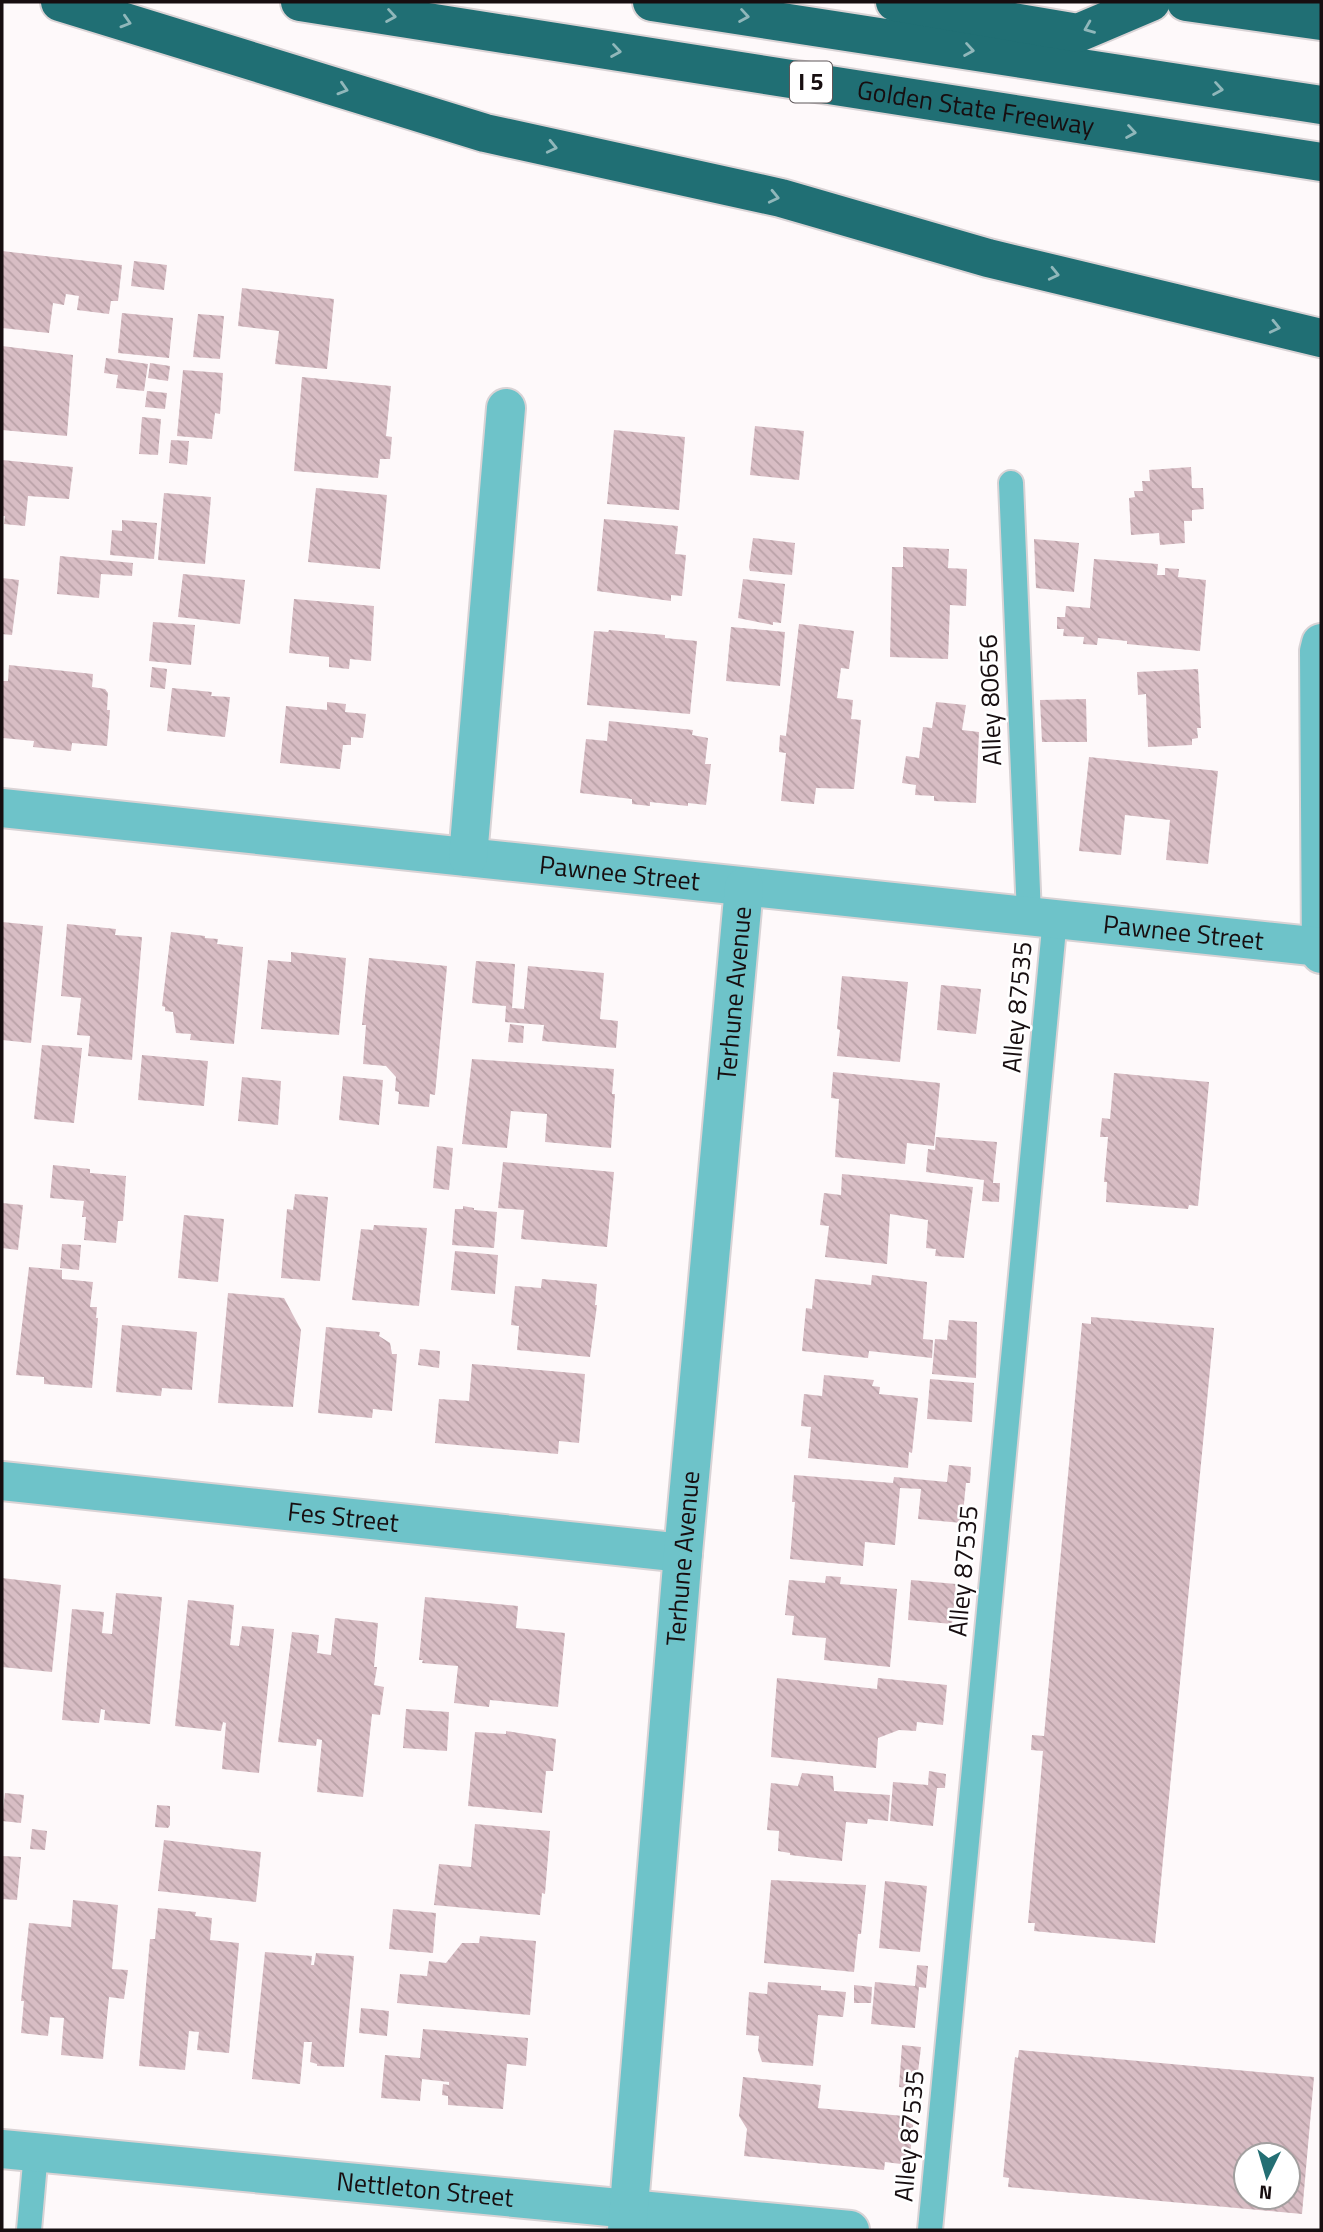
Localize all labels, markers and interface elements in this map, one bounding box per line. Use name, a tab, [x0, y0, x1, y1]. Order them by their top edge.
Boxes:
one-way arrow	[386, 8, 397, 23]
one-way arrow	[738, 8, 750, 23]
one-way arrow	[119, 13, 131, 28]
one-way arrow	[1083, 20, 1095, 34]
one-way arrow	[963, 43, 975, 58]
one-way arrow	[610, 44, 622, 59]
road number: I 5	[790, 61, 832, 102]
street label: Golden State Freeway	[854, 70, 1097, 145]
one-way arrow	[337, 80, 349, 95]
one-way arrow	[1212, 81, 1224, 96]
one-way arrow	[1125, 125, 1137, 140]
one-way arrow	[546, 139, 558, 154]
one-way arrow	[768, 189, 780, 203]
one-way arrow	[1048, 266, 1060, 280]
one-way arrow	[1269, 318, 1281, 333]
street label: Alley 80656	[968, 634, 1011, 766]
street label: Pawnee Street	[537, 845, 702, 900]
street label: Terhune Avenue	[706, 904, 761, 1083]
street label: Pawnee Street	[1101, 904, 1266, 960]
street label: Alley 87535	[991, 940, 1042, 1074]
street label: Terhune Avenue	[655, 1469, 709, 1647]
street label: Fes Street	[286, 1491, 401, 1542]
street label: Alley 87535	[937, 1504, 988, 1638]
street label: Alley 87535	[883, 2069, 934, 2203]
north arrow	[1232, 2141, 1302, 2211]
street label: Nettleton Street	[335, 2161, 515, 2217]
text: N	[1258, 2178, 1273, 2208]

